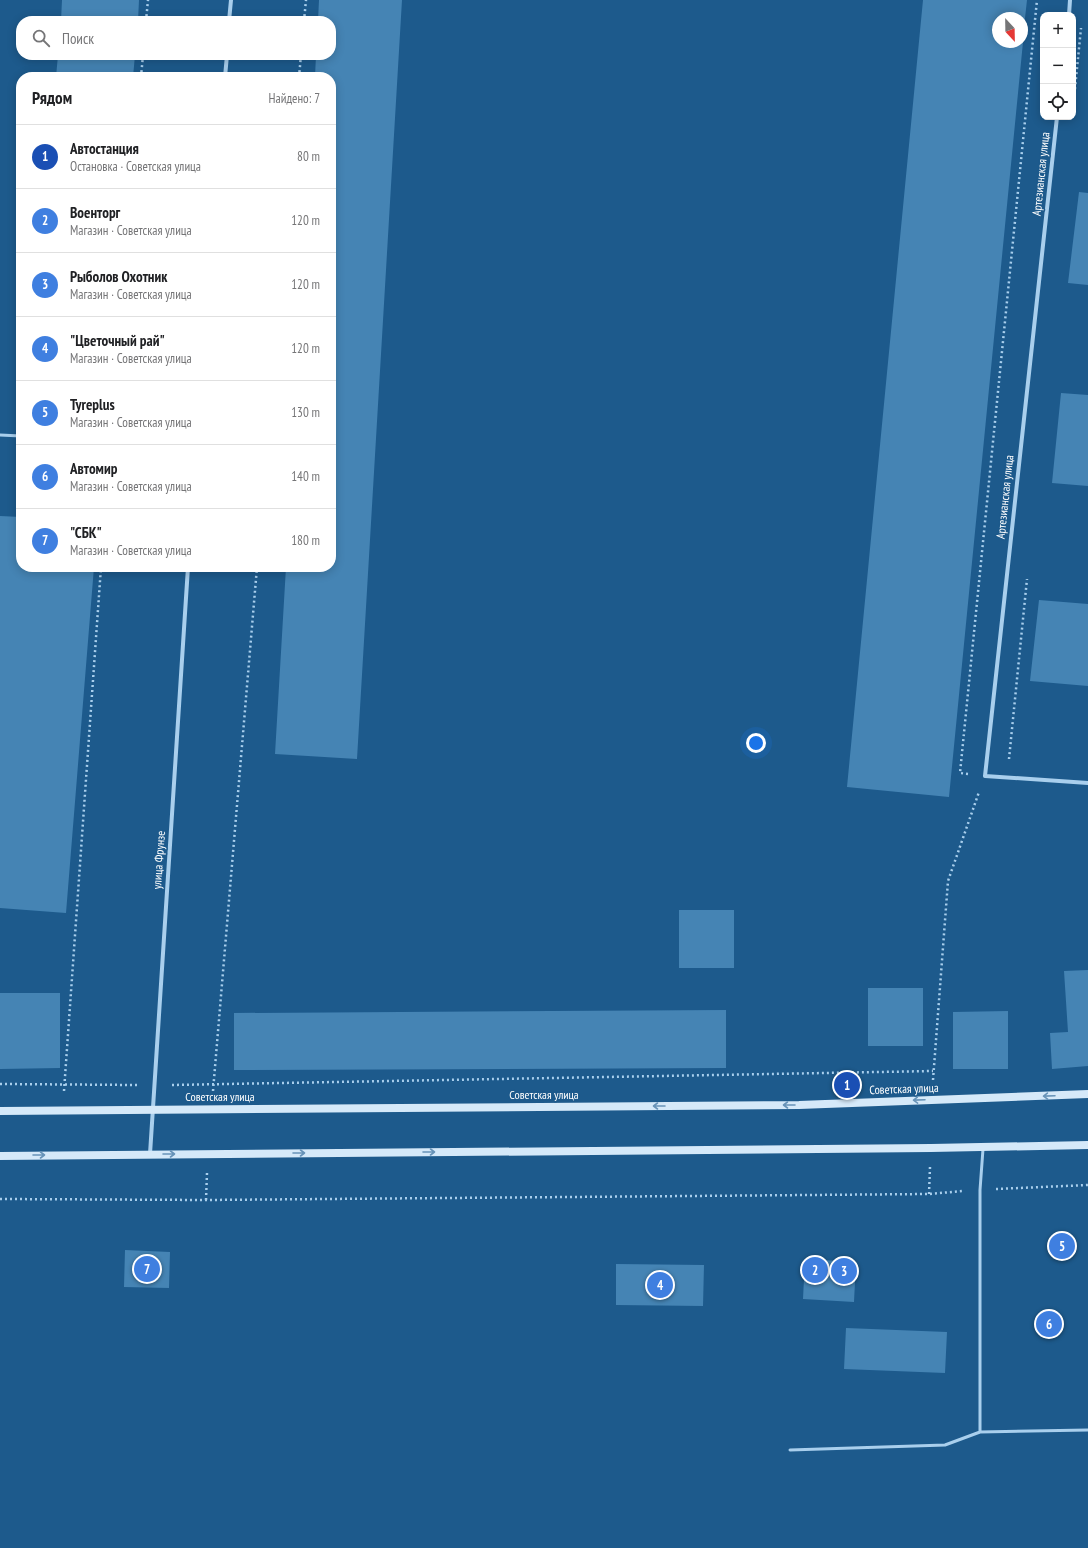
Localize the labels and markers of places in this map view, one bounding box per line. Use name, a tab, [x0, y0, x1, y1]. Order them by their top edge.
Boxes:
pin: 1	[834, 1070, 860, 1100]
pin: 5	[1049, 1231, 1075, 1261]
pin: 7	[134, 1254, 160, 1284]
pin: 2	[802, 1255, 828, 1285]
pin: 3	[831, 1256, 857, 1286]
pin: 4	[647, 1270, 673, 1300]
pin: 6	[1036, 1309, 1062, 1339]

